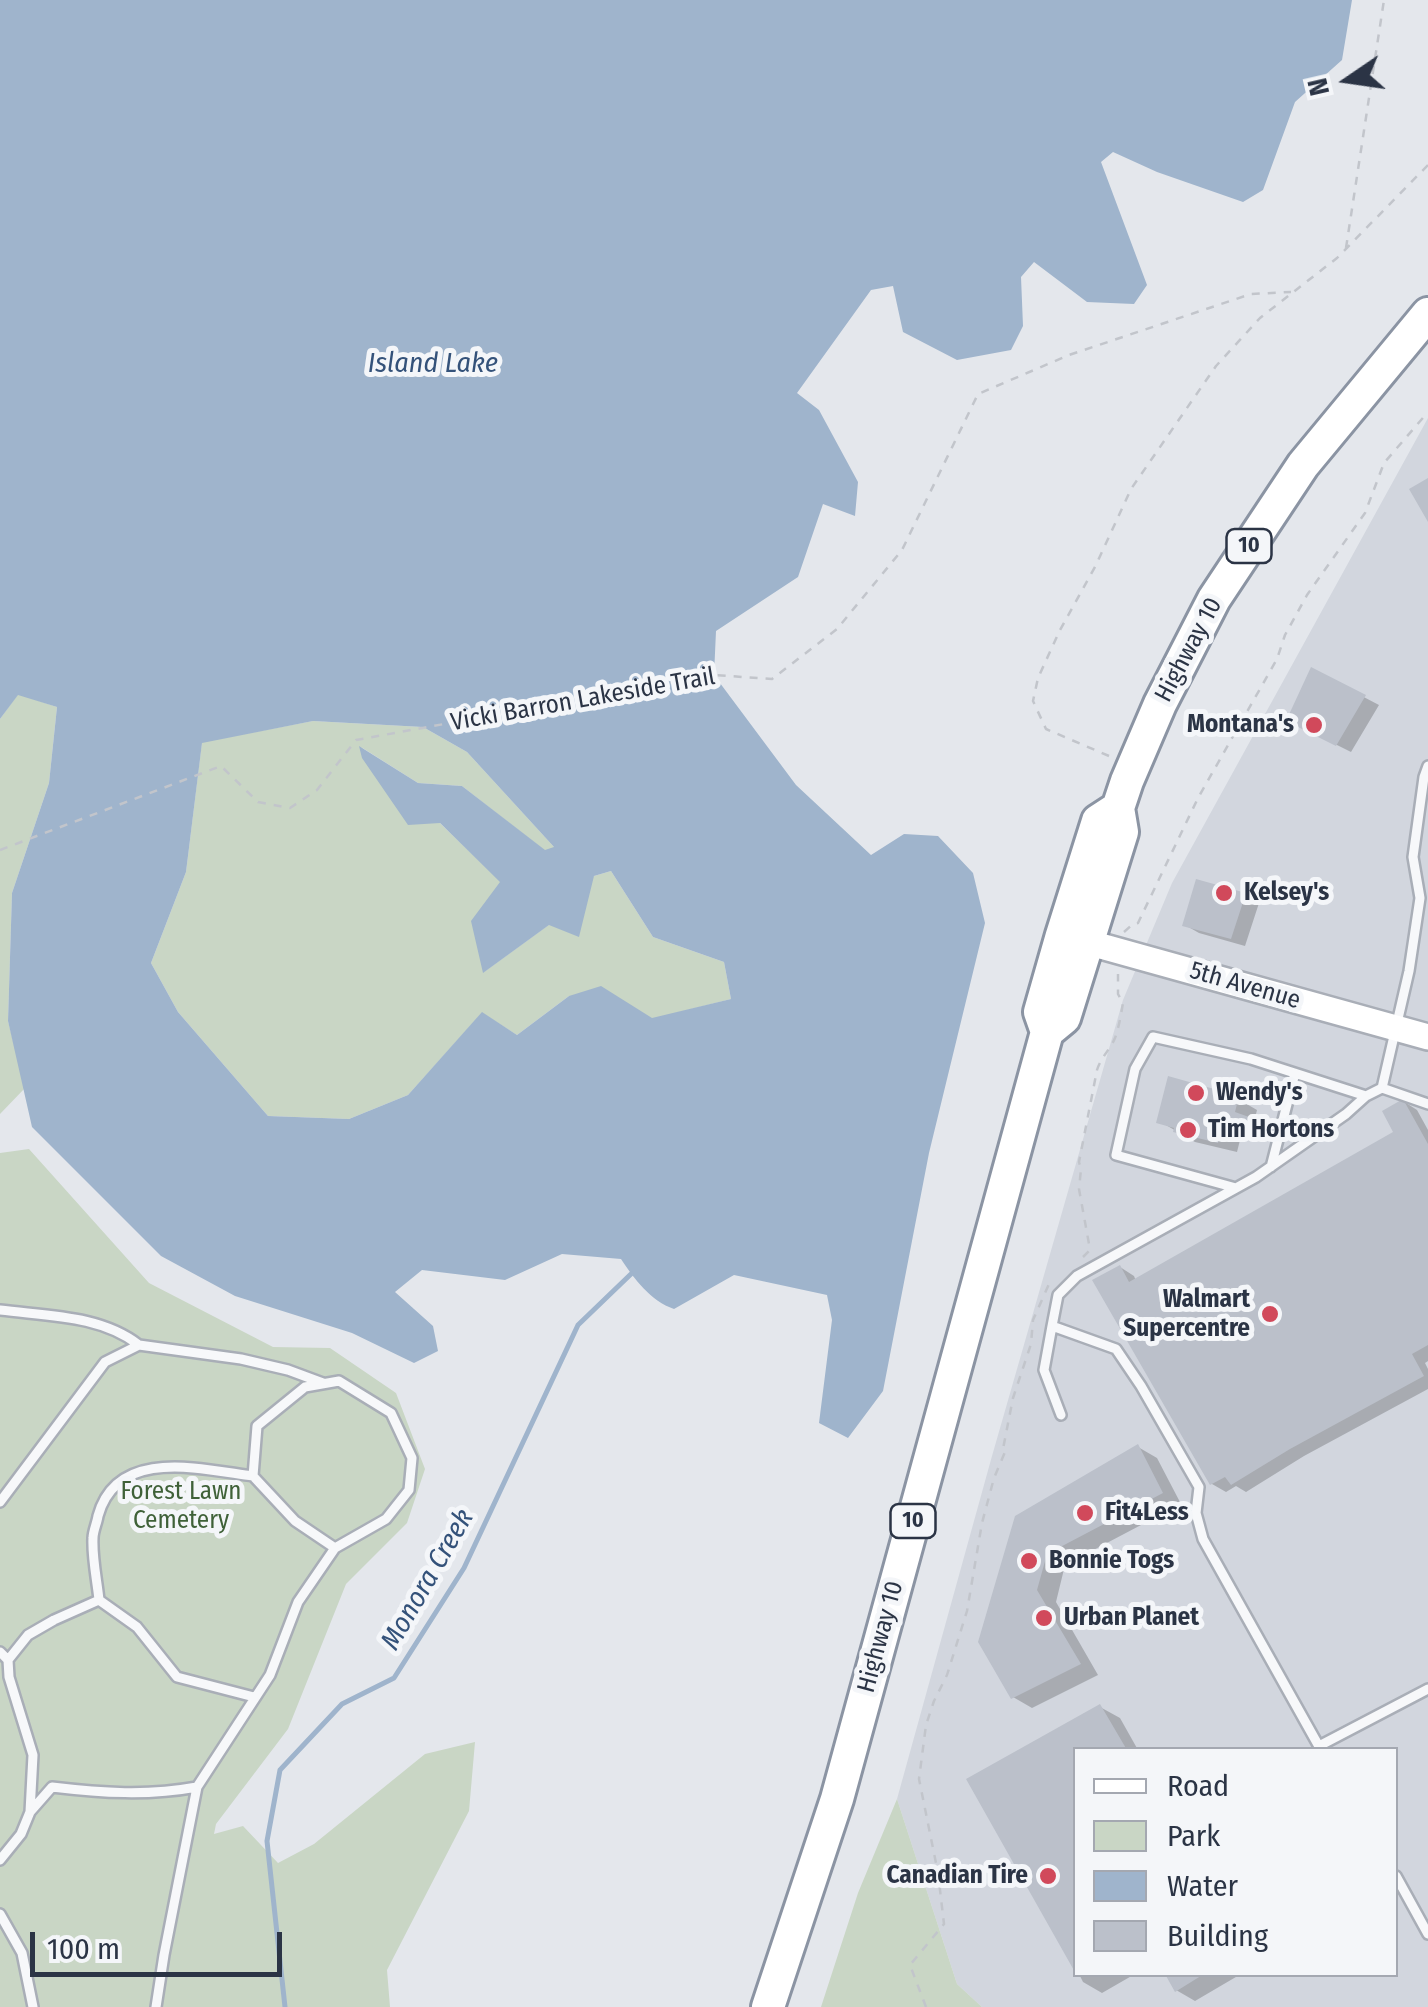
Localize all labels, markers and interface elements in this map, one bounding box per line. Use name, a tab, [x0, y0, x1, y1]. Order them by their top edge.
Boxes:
north arrow	[1298, 30, 1398, 130]
text: N	[1300, 75, 1336, 99]
water label: Island Lake	[368, 347, 498, 381]
road number: 10	[1226, 529, 1272, 563]
street label: Highway 10	[1149, 593, 1229, 707]
street label: Vicki Barron Lakeside Trail	[448, 662, 718, 738]
place label: Montana's	[1187, 710, 1294, 740]
marker: Montana's	[1303, 714, 1325, 736]
place label: Kelsey's	[1244, 878, 1329, 908]
marker: Kelsey's	[1213, 882, 1235, 904]
street label: 5th Avenue	[1186, 956, 1304, 1016]
place label: Wendy's	[1216, 1078, 1303, 1108]
marker: Wendy's	[1185, 1082, 1207, 1104]
place label: Tim Hortons	[1208, 1115, 1334, 1145]
marker: Tim Hortons	[1177, 1119, 1199, 1141]
place label: Walmart Supercentre	[1123, 1285, 1250, 1344]
marker: Walmart Supercentre	[1259, 1303, 1281, 1325]
park label: Forest Lawn Cemetery	[121, 1477, 241, 1536]
place label: Fit4Less	[1105, 1498, 1189, 1528]
marker: Fit4Less	[1074, 1502, 1096, 1524]
water label: Monora Creek	[374, 1504, 482, 1656]
road number: 10	[890, 1504, 936, 1538]
place label: Bonnie Togs	[1049, 1546, 1174, 1576]
marker: Bonnie Togs	[1018, 1550, 1040, 1572]
street label: Highway 10	[852, 1578, 910, 1696]
place label: Urban Planet	[1064, 1603, 1199, 1633]
marker: Urban Planet	[1033, 1607, 1055, 1629]
legend	[1073, 1747, 1398, 1977]
text: Road	[1167, 1768, 1229, 1804]
text: Park	[1167, 1818, 1220, 1854]
place label: Canadian Tire	[887, 1861, 1028, 1891]
marker: Canadian Tire	[1037, 1865, 1059, 1887]
text: Water	[1167, 1868, 1238, 1904]
scale bar	[35, 1912, 288, 1974]
text: Building	[1167, 1918, 1268, 1954]
text: 100 m	[47, 1931, 120, 1967]

